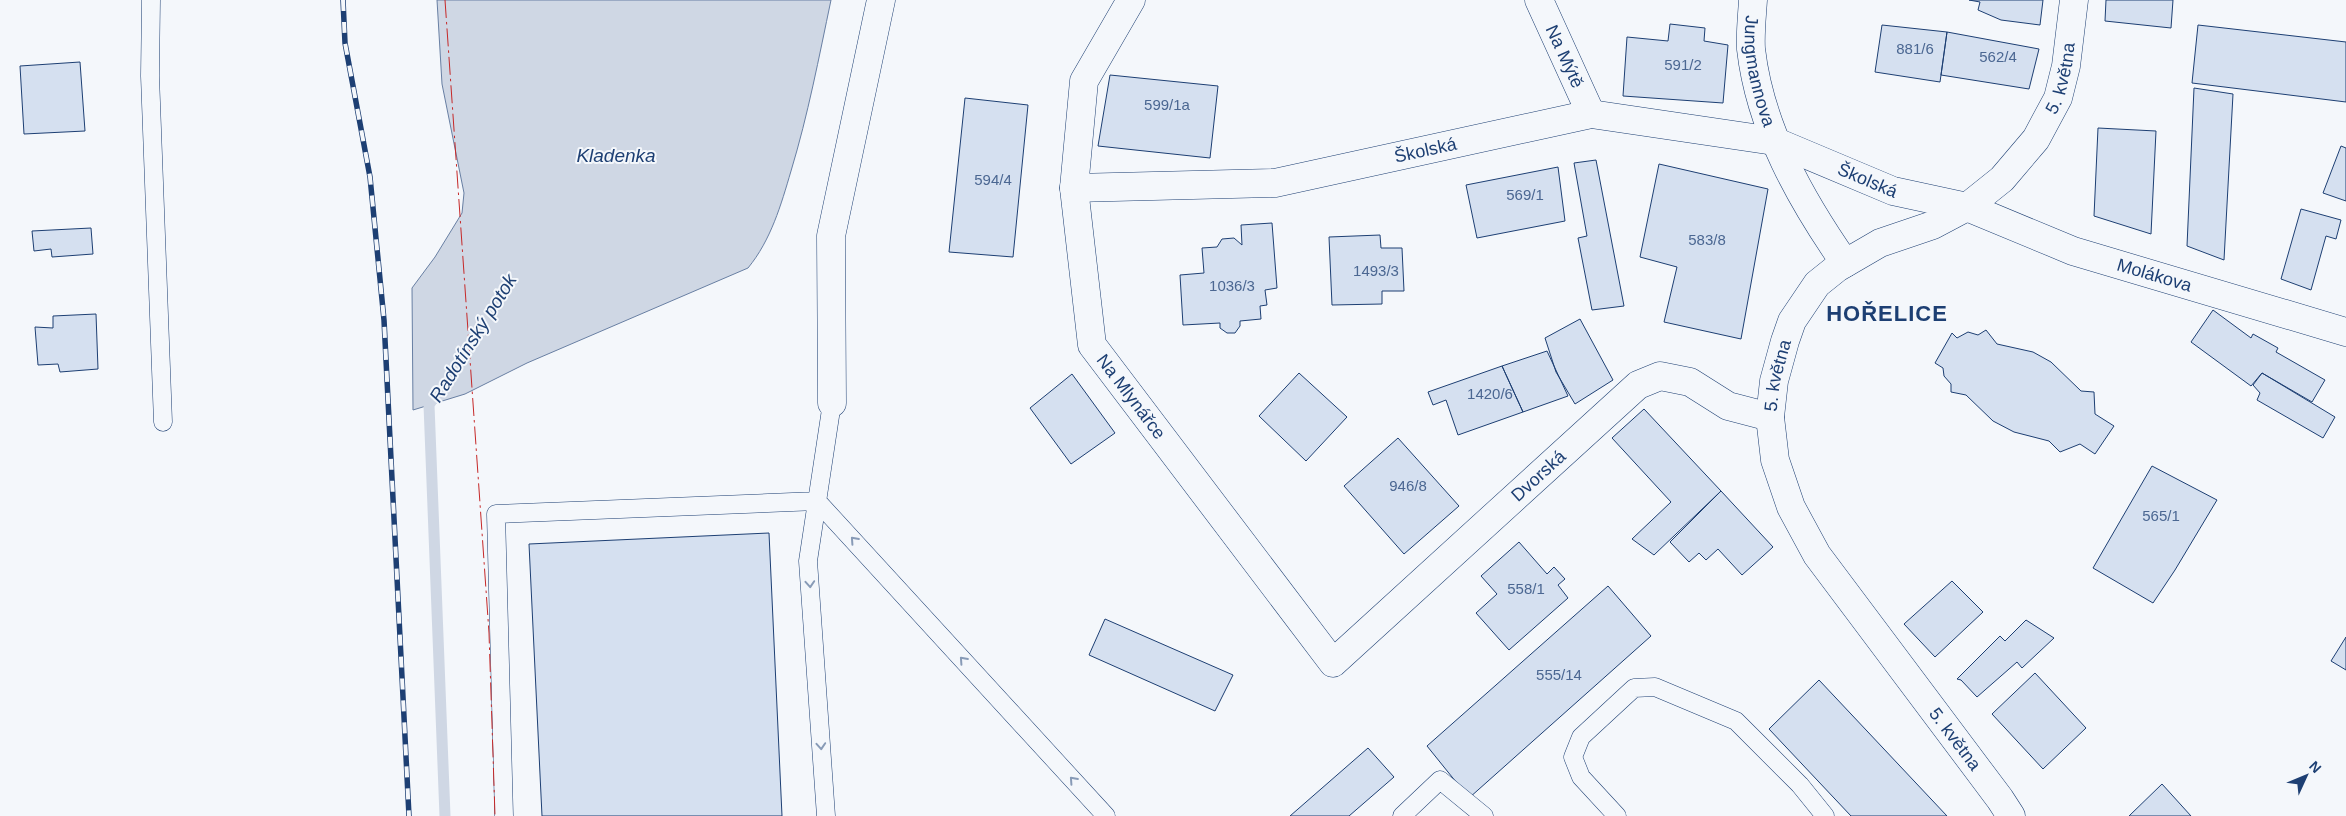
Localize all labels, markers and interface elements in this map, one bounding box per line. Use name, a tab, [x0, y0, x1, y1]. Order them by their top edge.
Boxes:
street label: Jungmannova	[1741, 15, 1779, 130]
street label: Na Mýtě	[1542, 22, 1588, 91]
house number: 881/6	[1896, 40, 1934, 57]
street label: 5. května	[2041, 40, 2079, 117]
house number: 562/4	[1979, 48, 2017, 65]
house number: 591/2	[1664, 56, 1702, 73]
house number: 599/1a	[1144, 96, 1191, 113]
street label: Školská	[1392, 133, 1459, 167]
water label: Kladenka	[576, 145, 656, 166]
street label: Školská	[1835, 158, 1901, 202]
house number: 594/4	[974, 171, 1012, 188]
house number: 569/1	[1506, 186, 1544, 203]
house number: 583/8	[1688, 231, 1726, 248]
street label: Molákova	[2115, 255, 2195, 296]
house number: 1493/3	[1353, 262, 1399, 279]
water label: Radotínský potok	[425, 269, 522, 406]
house number: 1036/3	[1209, 277, 1255, 294]
district label: HOŘELICE	[1826, 301, 1948, 326]
street label: 5. května	[1761, 336, 1795, 412]
street label: Na Mlynářce	[1093, 350, 1170, 443]
house number: 1420/6	[1467, 385, 1513, 402]
street label: Dvorská	[1507, 446, 1570, 505]
house number: 946/8	[1389, 477, 1427, 494]
house number: 565/1	[2142, 507, 2180, 524]
one-way arrow	[850, 537, 859, 546]
one-way arrow	[804, 580, 815, 588]
house number: 558/1	[1507, 580, 1545, 597]
one-way arrow	[960, 657, 969, 666]
house number: 555/14	[1536, 666, 1582, 683]
street label: 5. května	[1925, 704, 1986, 775]
one-way arrow	[815, 742, 826, 750]
north arrow	[2281, 751, 2331, 801]
text: N	[2306, 758, 2325, 776]
one-way arrow	[1070, 777, 1079, 786]

